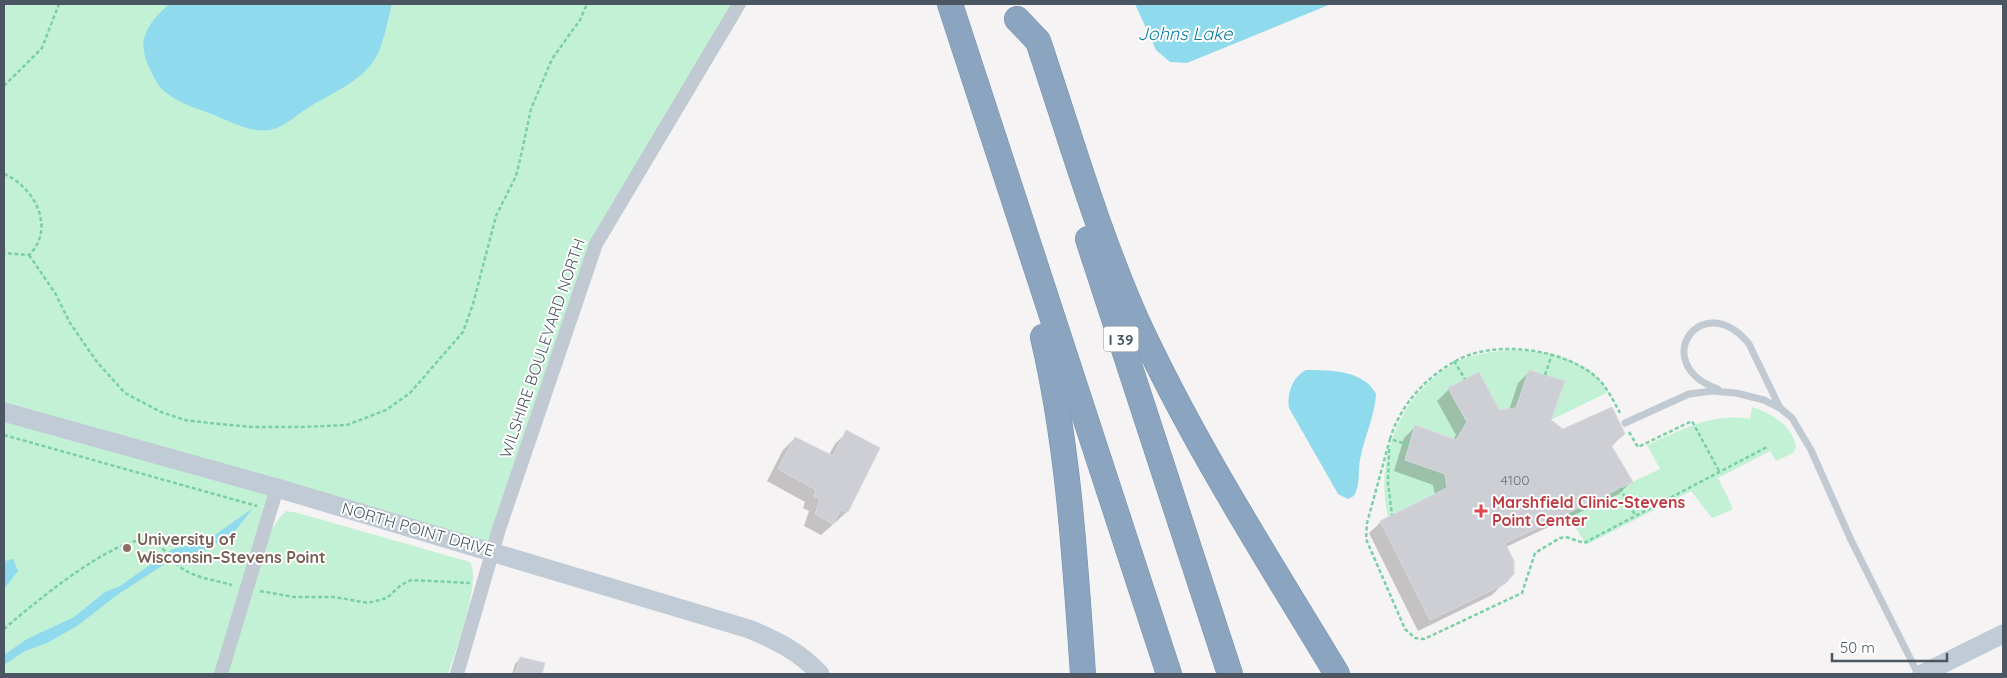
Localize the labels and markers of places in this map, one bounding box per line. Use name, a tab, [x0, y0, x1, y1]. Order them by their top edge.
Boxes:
place label: Marshfield Clinic-Stevens Point Center	[1492, 492, 1685, 530]
marker: Marshfield Clinic-Stevens Point Center	[1474, 504, 1488, 518]
place label: University of Wisconsin–Stevens Point	[137, 529, 325, 567]
marker: University of Wisconsin–Stevens Point	[121, 542, 133, 554]

